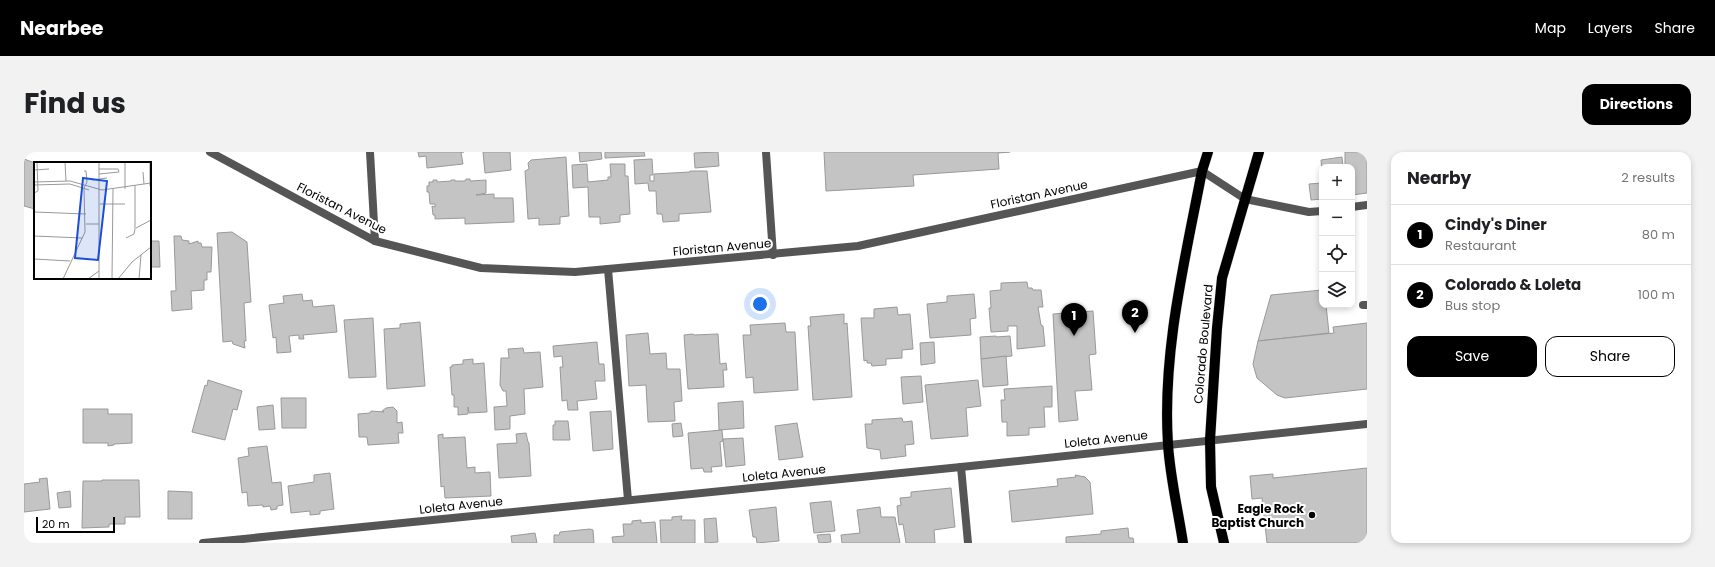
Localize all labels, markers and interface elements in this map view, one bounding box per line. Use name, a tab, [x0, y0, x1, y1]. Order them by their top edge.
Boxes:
text: Nearbee	[20, 15, 103, 42]
text: Map	[1535, 18, 1566, 38]
text: Layers	[1588, 18, 1632, 38]
text: Share	[1654, 18, 1695, 38]
text: Find us	[24, 84, 126, 123]
button: Directions	[1582, 84, 1691, 125]
inset map	[34, 162, 151, 279]
map controls	[1319, 164, 1355, 308]
button: +	[1319, 164, 1355, 200]
text: Nearby	[1407, 166, 1471, 190]
text: 2 results	[1621, 168, 1675, 187]
street label: Floristan Avenue	[989, 175, 1089, 213]
street label: Floristan Avenue	[294, 178, 390, 238]
button: −	[1319, 200, 1355, 236]
text: Cindy's Diner	[1445, 214, 1547, 235]
text: 1	[1418, 225, 1422, 244]
text: 80 m	[1642, 225, 1675, 244]
street label: Floristan Avenue	[672, 234, 772, 260]
button: locate	[1319, 236, 1355, 272]
text: Restaurant	[1445, 236, 1516, 255]
button: layers	[1319, 272, 1355, 308]
text: Colorado & Loleta	[1445, 274, 1581, 295]
street label: Colorado Boulevard	[1189, 284, 1217, 404]
text: 2	[1416, 285, 1424, 304]
text: 100 m	[1638, 285, 1675, 304]
your location	[750, 294, 770, 314]
text: Bus stop	[1445, 296, 1500, 315]
pin: 2	[1122, 300, 1148, 333]
pin: 1	[1061, 303, 1087, 336]
button: Save	[1407, 336, 1537, 377]
button: Share	[1545, 336, 1675, 377]
street label: Loleta Avenue	[1063, 426, 1149, 452]
street label: Loleta Avenue	[741, 460, 827, 486]
street label: Loleta Avenue	[418, 492, 504, 518]
place label: Eagle Rock Baptist Church	[1211, 500, 1305, 531]
marker: Eagle Rock Baptist Church	[1307, 510, 1317, 520]
scale bar	[36, 515, 115, 534]
text: 20 m	[42, 516, 70, 532]

